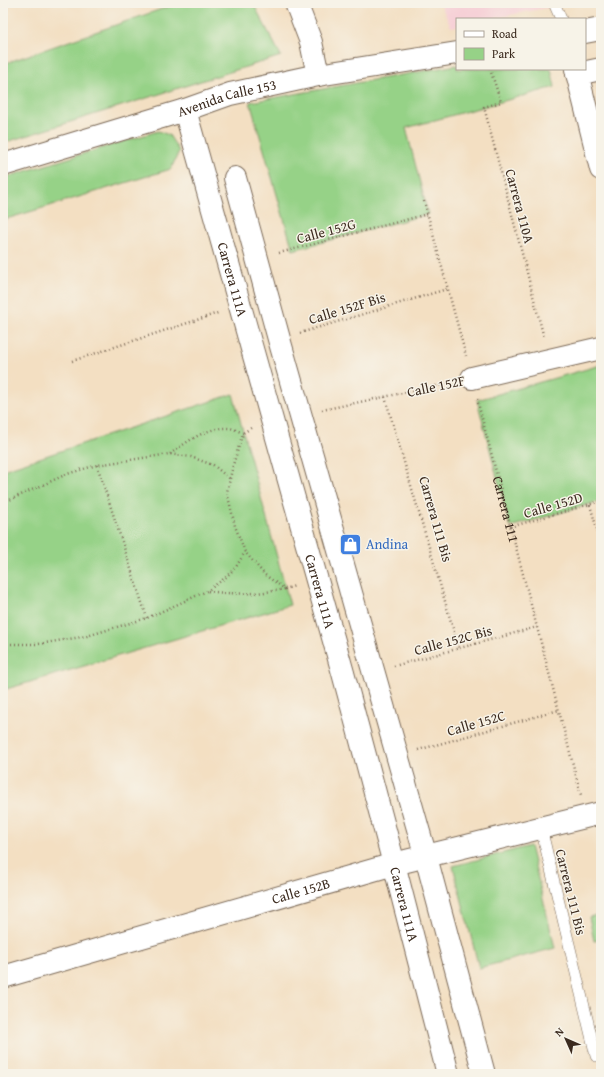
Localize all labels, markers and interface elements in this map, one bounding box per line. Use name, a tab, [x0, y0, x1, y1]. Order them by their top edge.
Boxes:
legend	[456, 18, 586, 70]
text: Road	[492, 25, 518, 42]
text: Park	[492, 45, 516, 62]
street label: Avenida Calle 153	[175, 74, 278, 122]
street label: Carrera 110A	[500, 167, 540, 246]
street label: Calle 152G	[294, 214, 358, 248]
street label: Carrera 111A	[213, 240, 253, 319]
street label: Calle 152F Bis	[306, 287, 388, 329]
street label: Calle 152F	[405, 370, 467, 402]
street label: Carrera 111 Bis	[414, 474, 458, 564]
street label: Carrera 111	[488, 474, 524, 545]
street label: Calle 152D	[521, 487, 585, 523]
shop icon: Andina	[338, 531, 364, 557]
place label: Andina	[366, 534, 409, 554]
street label: Carrera 111A	[300, 552, 340, 631]
street label: Calle 152C Bis	[412, 620, 494, 660]
street label: Calle 152C	[445, 705, 508, 741]
street label: Carrera 111 Bis	[551, 847, 591, 937]
street label: Carrera 111A	[385, 865, 424, 944]
street label: Calle 152B	[269, 873, 332, 909]
north arrow	[546, 1019, 586, 1059]
text: N	[551, 1023, 568, 1040]

